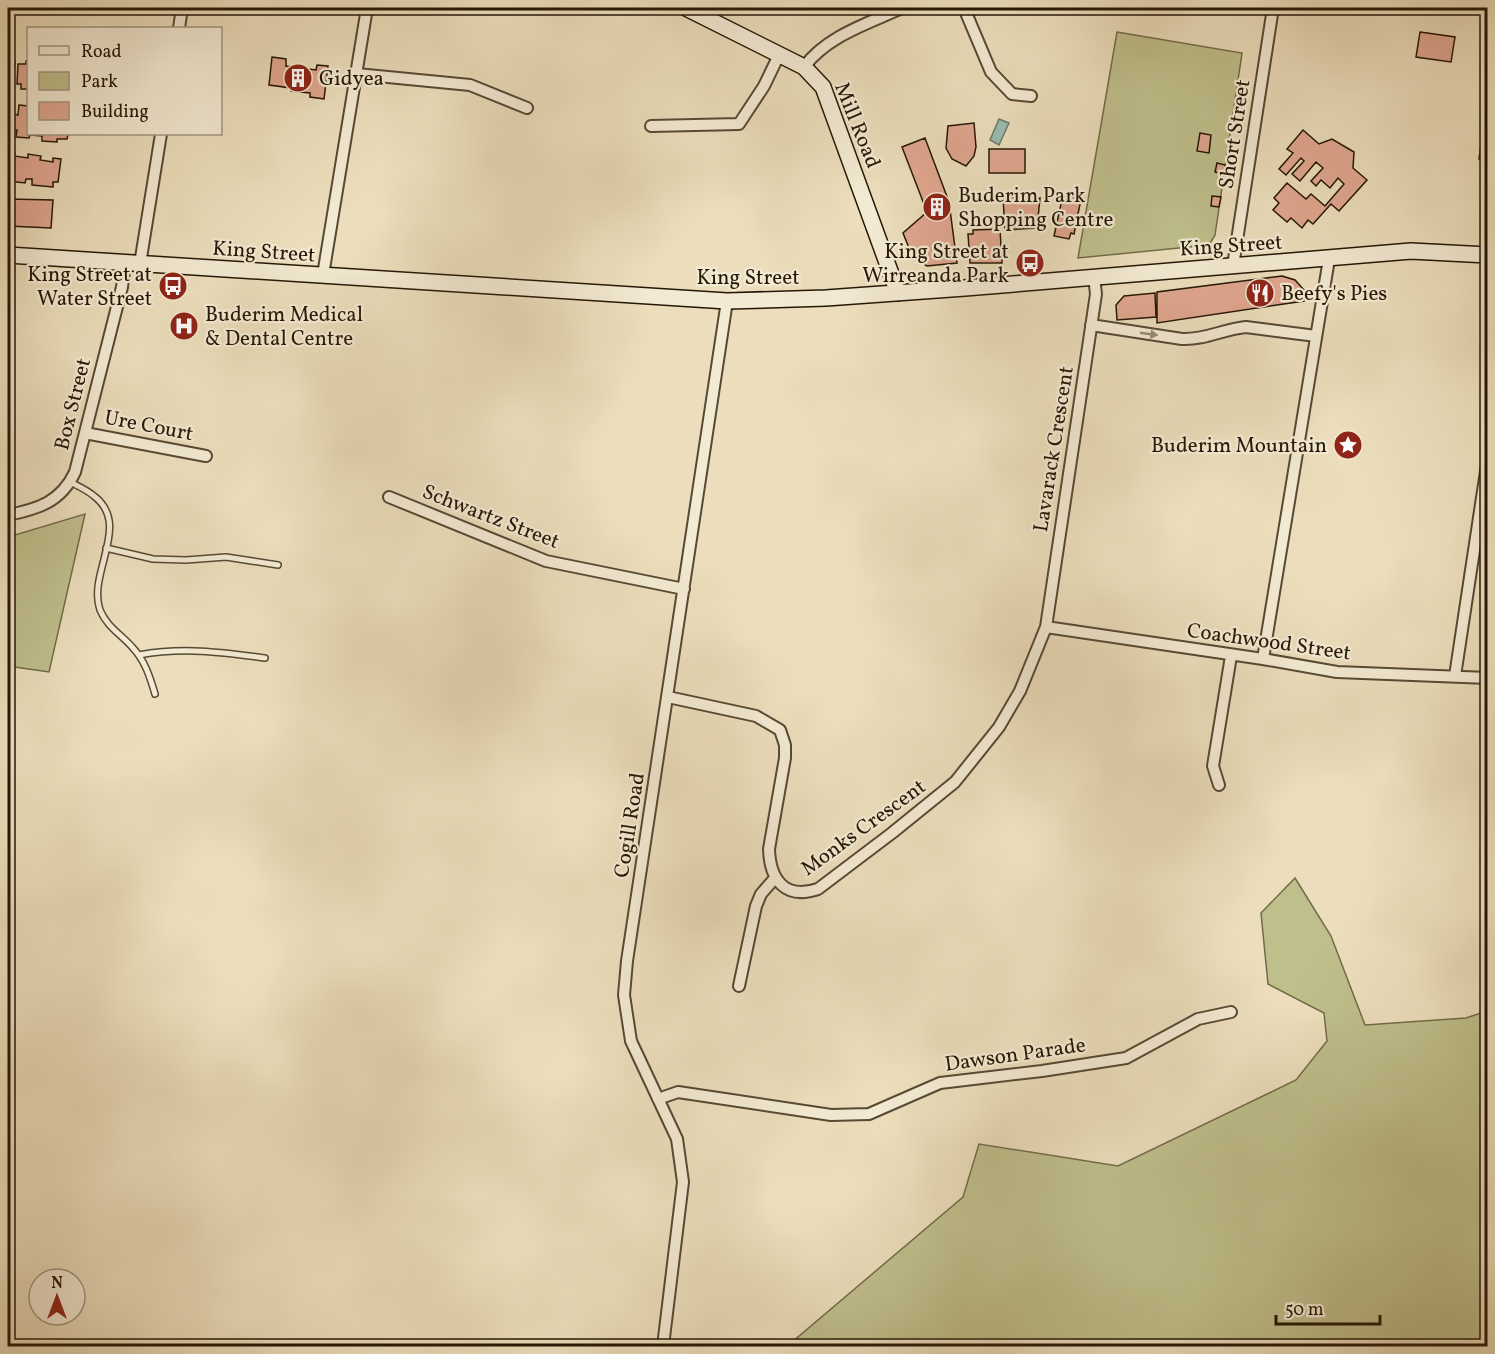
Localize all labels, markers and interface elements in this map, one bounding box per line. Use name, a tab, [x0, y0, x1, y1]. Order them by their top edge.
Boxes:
legend	[27, 27, 222, 135]
text: Road	[81, 40, 122, 65]
building icon: Gidyea	[282, 62, 314, 94]
place label: Gidyea	[319, 65, 384, 94]
text: Park	[81, 70, 118, 95]
street label: Short Street	[1213, 77, 1258, 191]
street label: Mill Road	[826, 78, 887, 173]
text: Building	[81, 100, 149, 125]
place label: Buderim Park Shopping Centre	[958, 182, 1114, 235]
building icon: Buderim Park Shopping Centre	[921, 191, 953, 223]
street label: King Street	[1179, 228, 1284, 265]
street label: King Street	[211, 234, 316, 271]
place label: King Street at Wirreanda Park	[862, 238, 1010, 291]
bus stop icon: King Street at Wirreanda Park	[1014, 247, 1046, 279]
place label: King Street at Water Street	[27, 261, 152, 314]
street label: King Street	[696, 264, 800, 293]
bus stop icon: King Street at Water Street	[157, 270, 189, 302]
restaurant icon: Beefy's Pies	[1244, 277, 1276, 309]
place label: Beefy's Pies	[1281, 280, 1387, 309]
place label: Buderim Medical & Dental Centre	[205, 301, 363, 354]
hospital icon: Buderim Medical & Dental Centre	[168, 310, 200, 342]
one-way arrow	[1139, 329, 1158, 338]
street label: Box Street	[48, 355, 99, 453]
street label: Lavarack Crescent	[1027, 364, 1082, 534]
street label: Ure Court	[102, 404, 196, 449]
place icon: Buderim Mountain	[1332, 429, 1364, 461]
place label: Buderim Mountain	[1151, 432, 1327, 461]
street label: Schwartz Street	[418, 478, 563, 557]
street label: Coachwood Street	[1185, 617, 1353, 668]
street label: Cogill Road	[608, 771, 653, 880]
street label: Monks Crescent	[795, 773, 932, 883]
street label: Dawson Parade	[943, 1031, 1088, 1080]
north arrow	[27, 1267, 87, 1327]
text: N	[51, 1273, 63, 1295]
scale bar	[1276, 1288, 1380, 1326]
text: 50 m	[1285, 1298, 1324, 1323]

